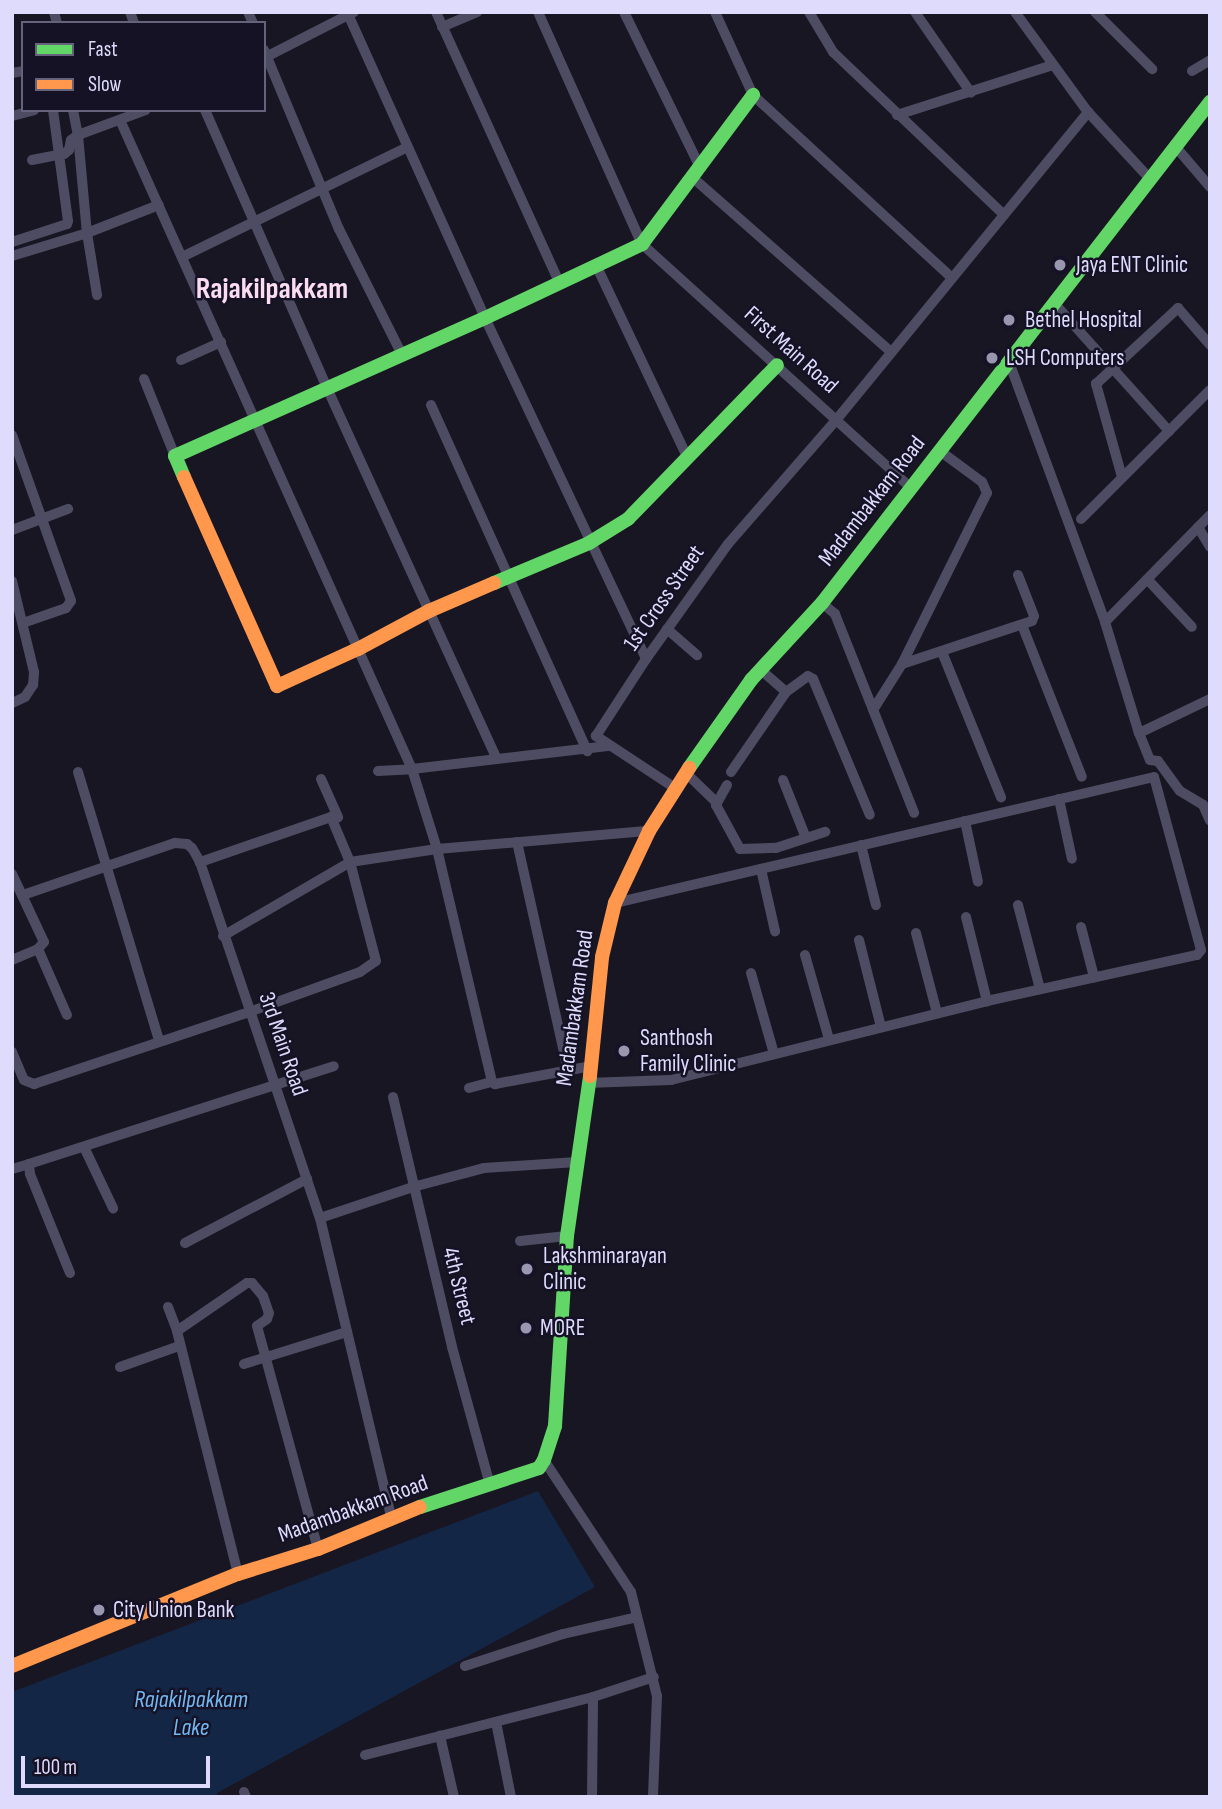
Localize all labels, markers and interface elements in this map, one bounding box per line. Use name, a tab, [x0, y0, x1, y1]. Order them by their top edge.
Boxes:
legend	[21, 21, 266, 112]
text: Fast	[88, 37, 118, 62]
text: Slow	[88, 72, 121, 97]
place label: Jaya ENT Clinic	[1076, 251, 1188, 279]
marker: Jaya ENT Clinic	[1050, 255, 1070, 275]
district label: Rajakilpakkam	[196, 271, 348, 307]
street label: First Main Road	[738, 301, 844, 399]
place label: Bethel Hospital	[1025, 306, 1142, 334]
marker: Bethel Hospital	[999, 310, 1019, 330]
place label: LSH Computers	[1006, 344, 1125, 372]
marker: LSH Computers	[984, 350, 1000, 366]
street label: Madambakkam Road	[813, 431, 931, 571]
street label: 1st Cross Street	[618, 540, 710, 656]
street label: Madambakkam Road	[550, 928, 600, 1088]
street label: 3rd Main Road	[252, 989, 314, 1099]
place label: Santhosh Family Clinic	[640, 1024, 737, 1078]
marker: Santhosh Family Clinic	[614, 1041, 634, 1061]
place label: Lakshminarayan Clinic	[543, 1242, 667, 1296]
street label: 4th Street	[436, 1244, 482, 1328]
marker: Lakshminarayan Clinic	[517, 1259, 537, 1279]
place label: MORE	[540, 1314, 585, 1342]
marker: MORE	[518, 1320, 534, 1336]
street label: Madambakkam Road	[274, 1469, 432, 1549]
place label: City Union Bank	[113, 1596, 234, 1624]
marker: City Union Bank	[91, 1602, 107, 1618]
water label: Rajakilpakkam Lake	[134, 1686, 248, 1742]
scale bar	[24, 1742, 214, 1786]
text: 100 m	[34, 1755, 77, 1780]

